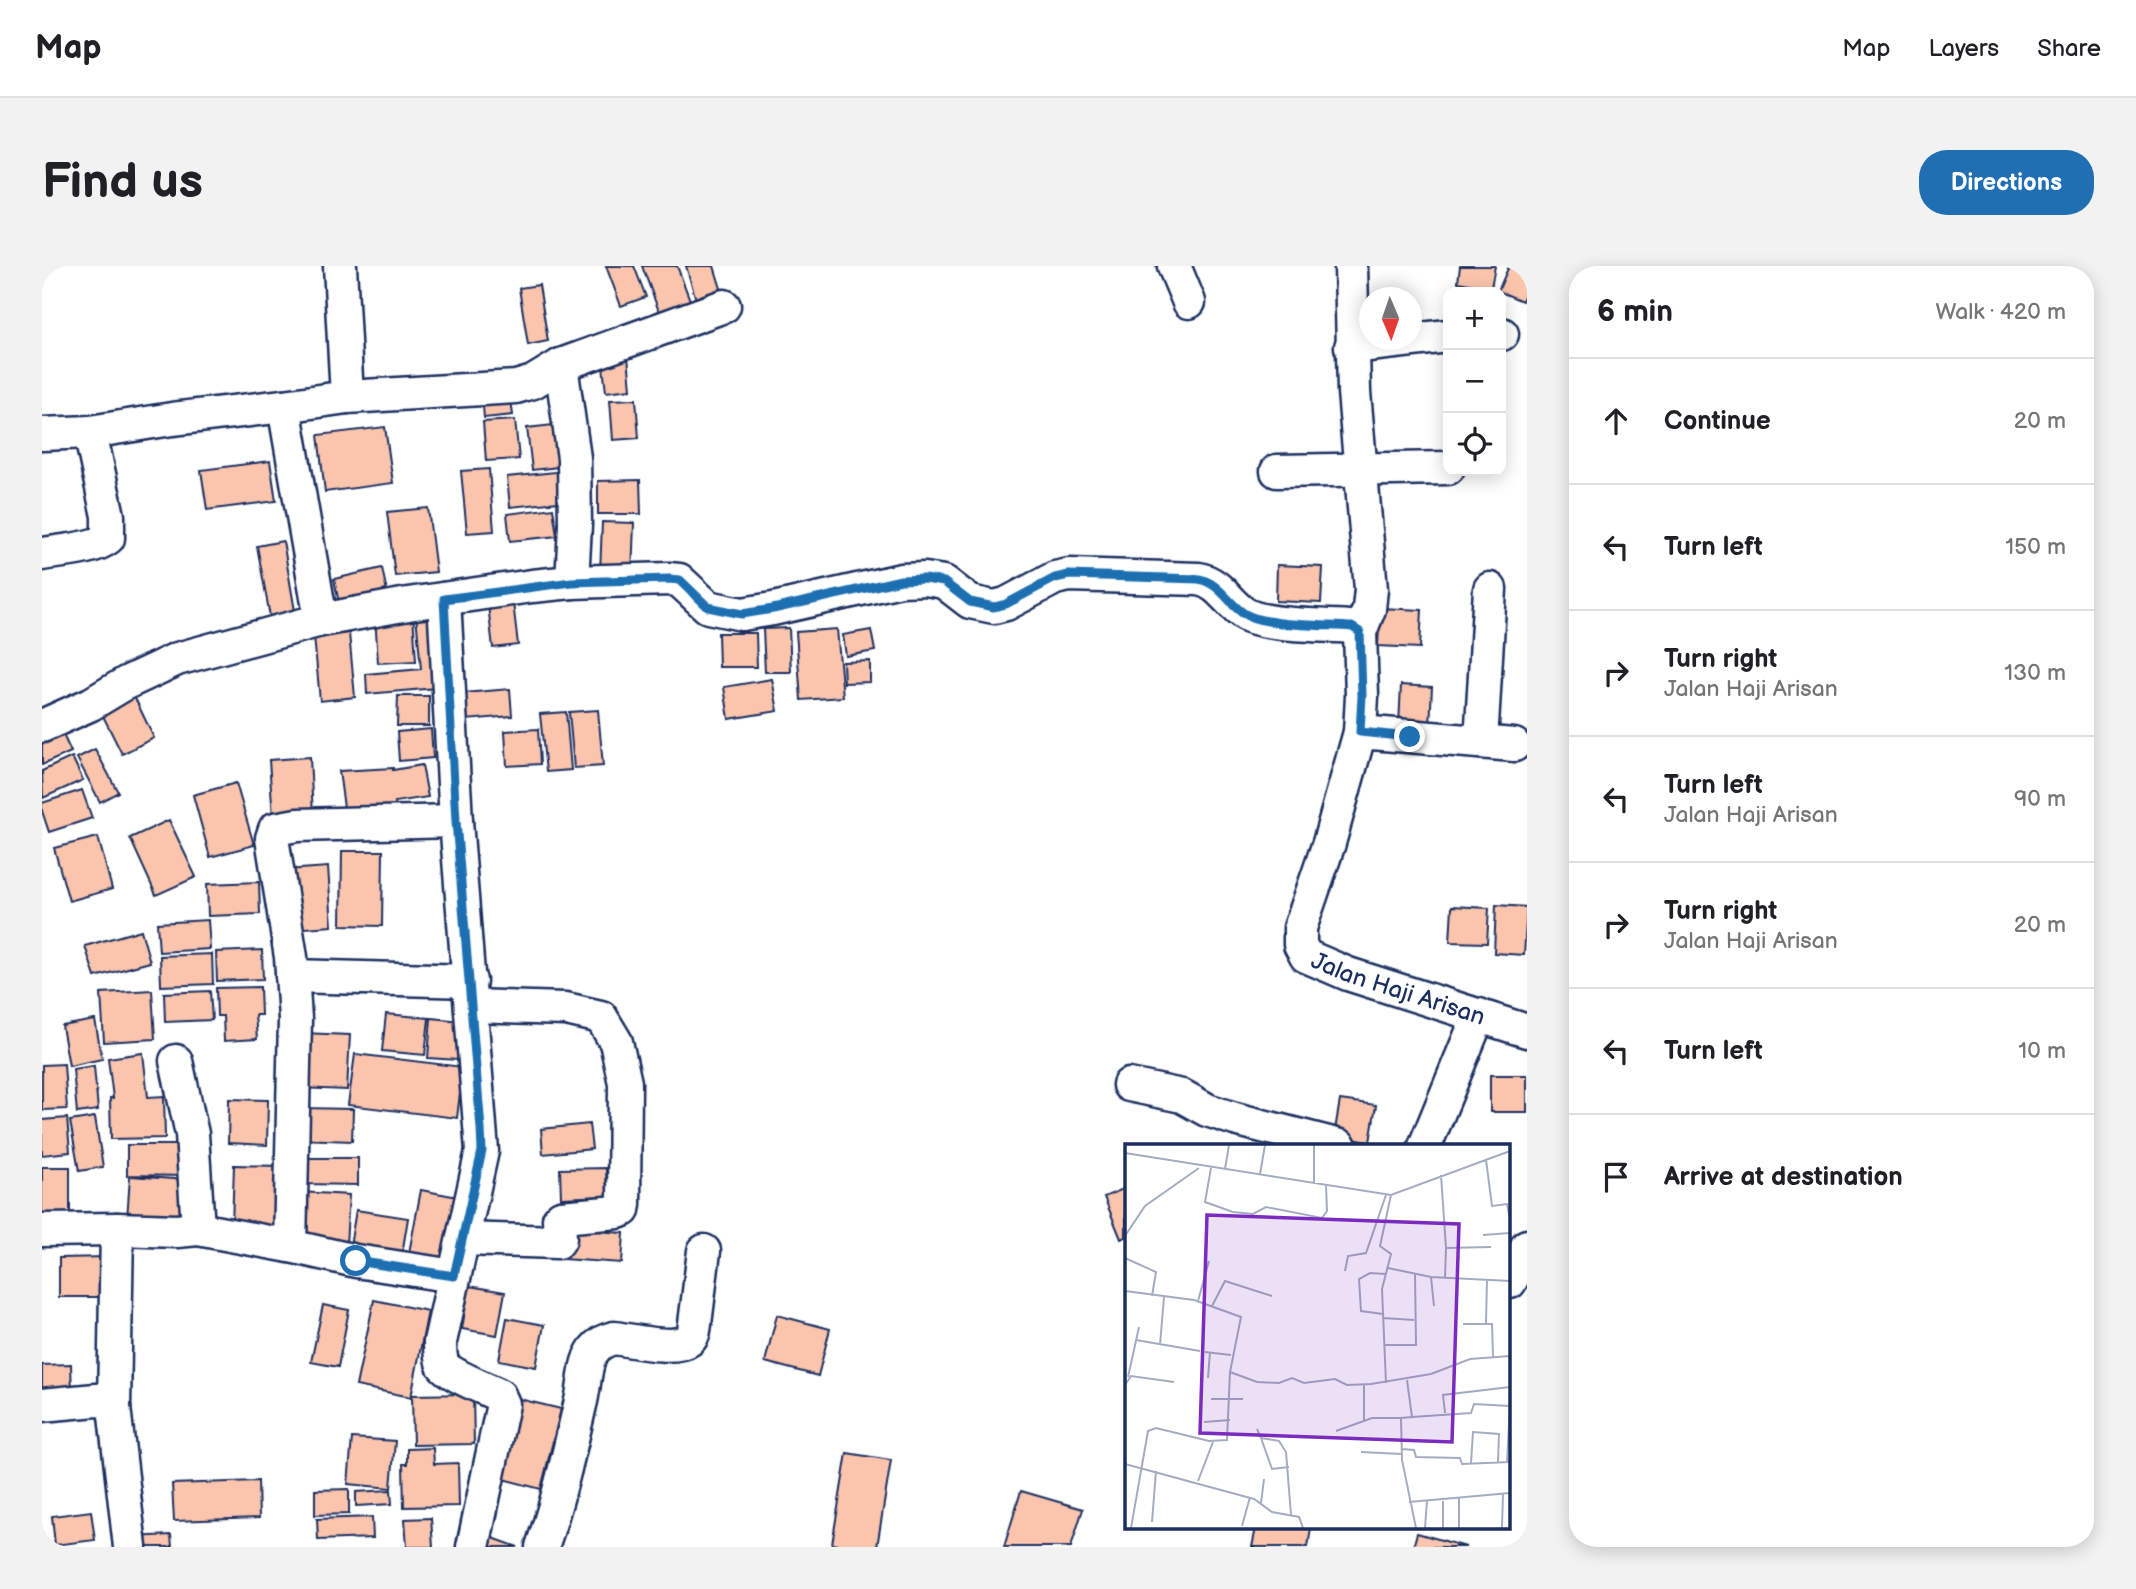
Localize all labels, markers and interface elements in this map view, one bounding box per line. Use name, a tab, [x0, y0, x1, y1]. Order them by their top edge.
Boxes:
text: Map	[35, 28, 101, 68]
text: Map	[1842, 34, 1890, 63]
text: Layers	[1928, 34, 1999, 63]
text: Share	[2037, 34, 2101, 63]
button: Directions	[1919, 150, 2094, 215]
text: Find us	[42, 153, 203, 212]
north arrow	[1359, 287, 1422, 350]
map controls	[1443, 287, 1506, 476]
button: +	[1443, 287, 1506, 350]
text: 6 min	[1597, 294, 1673, 330]
text: Walk · 420 m	[1936, 298, 2066, 326]
button: −	[1443, 350, 1506, 413]
icon: ahead	[1597, 402, 1635, 440]
text: Continue	[1664, 406, 1771, 437]
text: 20 m	[2014, 407, 2066, 435]
button: locate	[1443, 413, 1506, 476]
icon: left	[1597, 528, 1635, 566]
text: Turn left	[1664, 532, 1763, 563]
text: 150 m	[2005, 533, 2066, 561]
text: Turn right	[1664, 644, 1777, 675]
icon: right	[1597, 654, 1635, 692]
text: 130 m	[2004, 659, 2066, 687]
text: Jalan Haji Arisan	[1664, 675, 1838, 703]
route end	[1394, 721, 1425, 752]
text: Turn left	[1664, 770, 1763, 801]
icon: left	[1597, 780, 1635, 818]
text: 90 m	[2014, 785, 2066, 813]
text: Jalan Haji Arisan	[1664, 801, 1838, 829]
text: Turn right	[1664, 896, 1777, 927]
icon: right	[1597, 906, 1635, 944]
text: 20 m	[2014, 911, 2066, 939]
text: Jalan Haji Arisan	[1664, 927, 1838, 955]
street label: Jalan Haji Arisan	[1307, 946, 1489, 1031]
icon: left	[1597, 1032, 1635, 1070]
text: Turn left	[1664, 1036, 1763, 1067]
text: 10 m	[2018, 1037, 2066, 1065]
inset map	[1125, 1144, 1510, 1530]
icon: arrive	[1597, 1158, 1635, 1196]
text: Arrive at destination	[1664, 1162, 1903, 1193]
route start	[340, 1245, 371, 1276]

